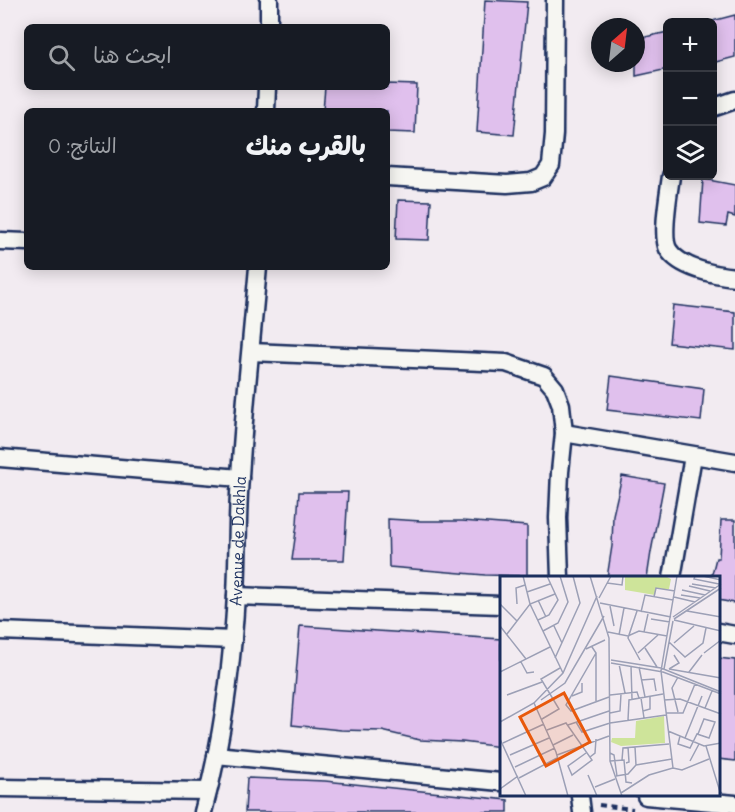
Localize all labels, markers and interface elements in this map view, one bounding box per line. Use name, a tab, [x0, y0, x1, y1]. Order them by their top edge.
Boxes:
north arrow	[591, 18, 645, 72]
map controls	[663, 18, 717, 180]
button: +	[663, 18, 717, 72]
search box	[24, 24, 390, 90]
icon: search	[45, 41, 78, 74]
text: ابحث هنا	[93, 41, 172, 69]
button: −	[663, 72, 717, 126]
button: layers	[663, 126, 717, 180]
text: بالقرب منك	[246, 129, 366, 162]
text: النتائج: 0	[48, 133, 117, 158]
street label: Avenue de Dakhla	[225, 475, 250, 606]
inset map	[500, 576, 720, 797]

